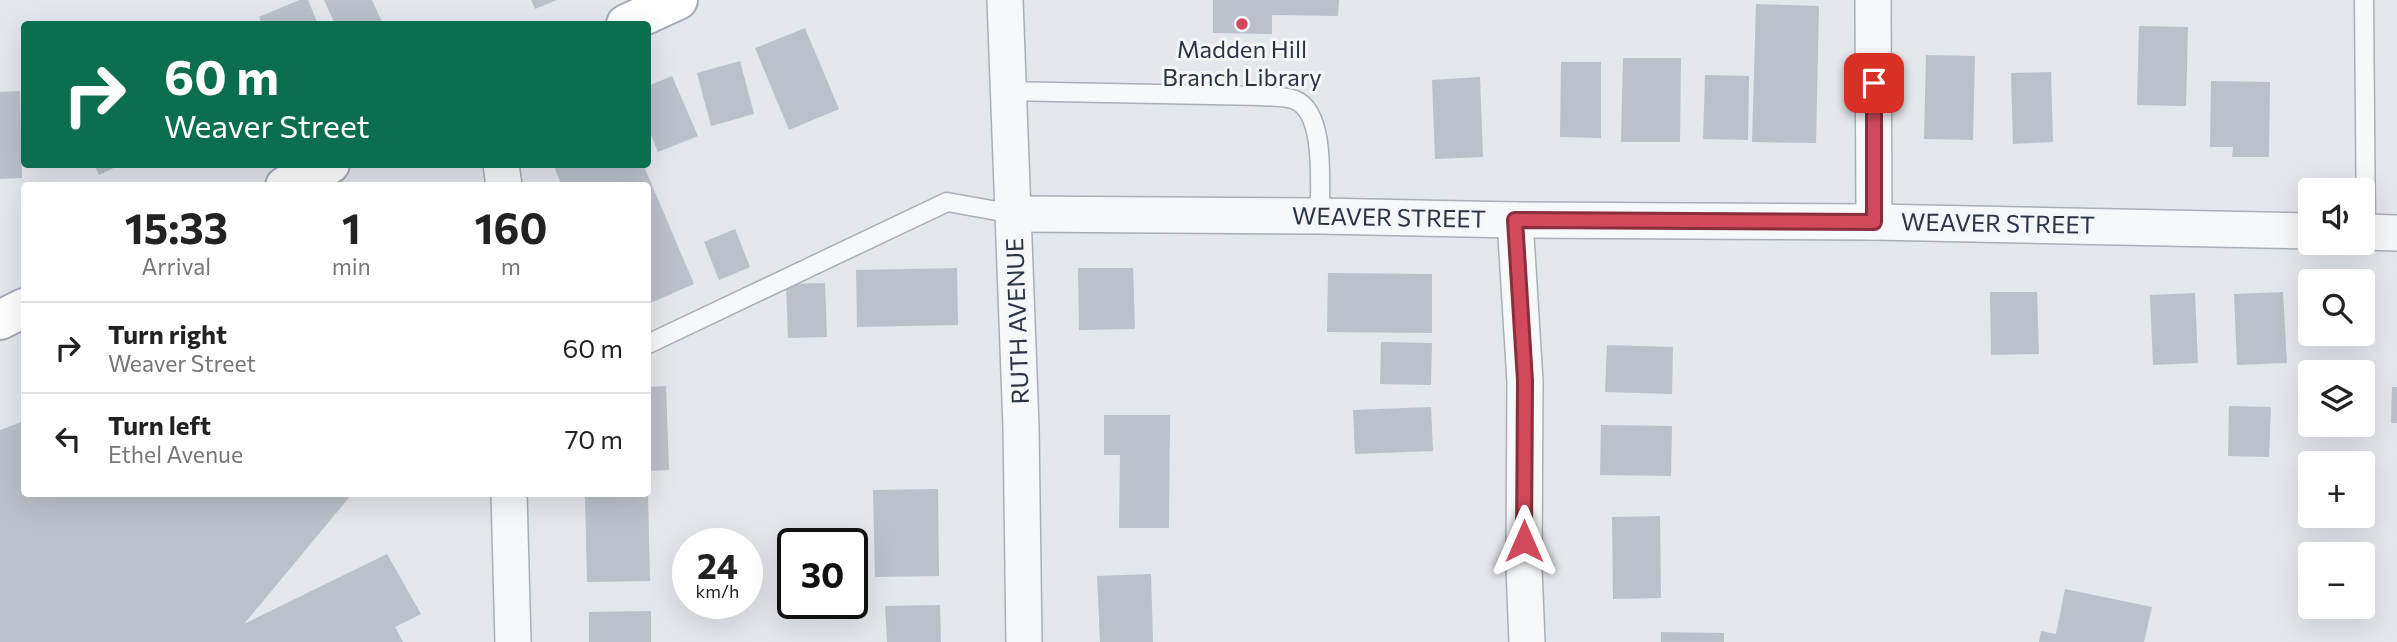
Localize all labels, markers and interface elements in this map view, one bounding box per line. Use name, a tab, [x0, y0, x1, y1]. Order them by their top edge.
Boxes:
marker: Madden Hill Branch Library	[1234, 16, 1250, 32]
place label: Madden Hill Branch Library	[1162, 34, 1322, 91]
text: 60 m	[164, 45, 279, 105]
icon: right	[49, 49, 140, 140]
pin	[1844, 53, 1904, 113]
icon: arrive	[1855, 64, 1893, 102]
text: Weaver Street	[164, 105, 370, 145]
map controls	[2298, 178, 2375, 619]
button: sound	[2298, 178, 2375, 255]
street label: WEAVER STREET	[1292, 200, 1486, 233]
text: 15:33	[125, 201, 228, 253]
text: 1	[342, 201, 361, 253]
text: 160	[474, 201, 547, 253]
street label: WEAVER STREET	[1901, 206, 2095, 239]
street label: RUTH AVENUE	[999, 237, 1034, 405]
text: Arrival	[142, 252, 211, 280]
text: min	[332, 252, 371, 280]
text: m	[501, 252, 521, 280]
button: search	[2298, 269, 2375, 346]
text: Turn right	[108, 318, 227, 349]
icon: right	[49, 329, 87, 367]
text: 60 m	[563, 332, 623, 363]
text: Weaver Street	[108, 349, 256, 377]
button: layers	[2298, 360, 2375, 437]
text: Turn left	[108, 409, 211, 440]
icon: left	[49, 420, 87, 458]
text: 70 m	[565, 423, 623, 454]
text: Ethel Avenue	[108, 440, 243, 468]
button: +	[2298, 451, 2375, 528]
position arrow	[1487, 504, 1561, 578]
speed limit sign: 30	[777, 528, 868, 619]
button: −	[2298, 542, 2375, 619]
text: 24	[697, 543, 738, 586]
text: km/h	[696, 580, 739, 602]

